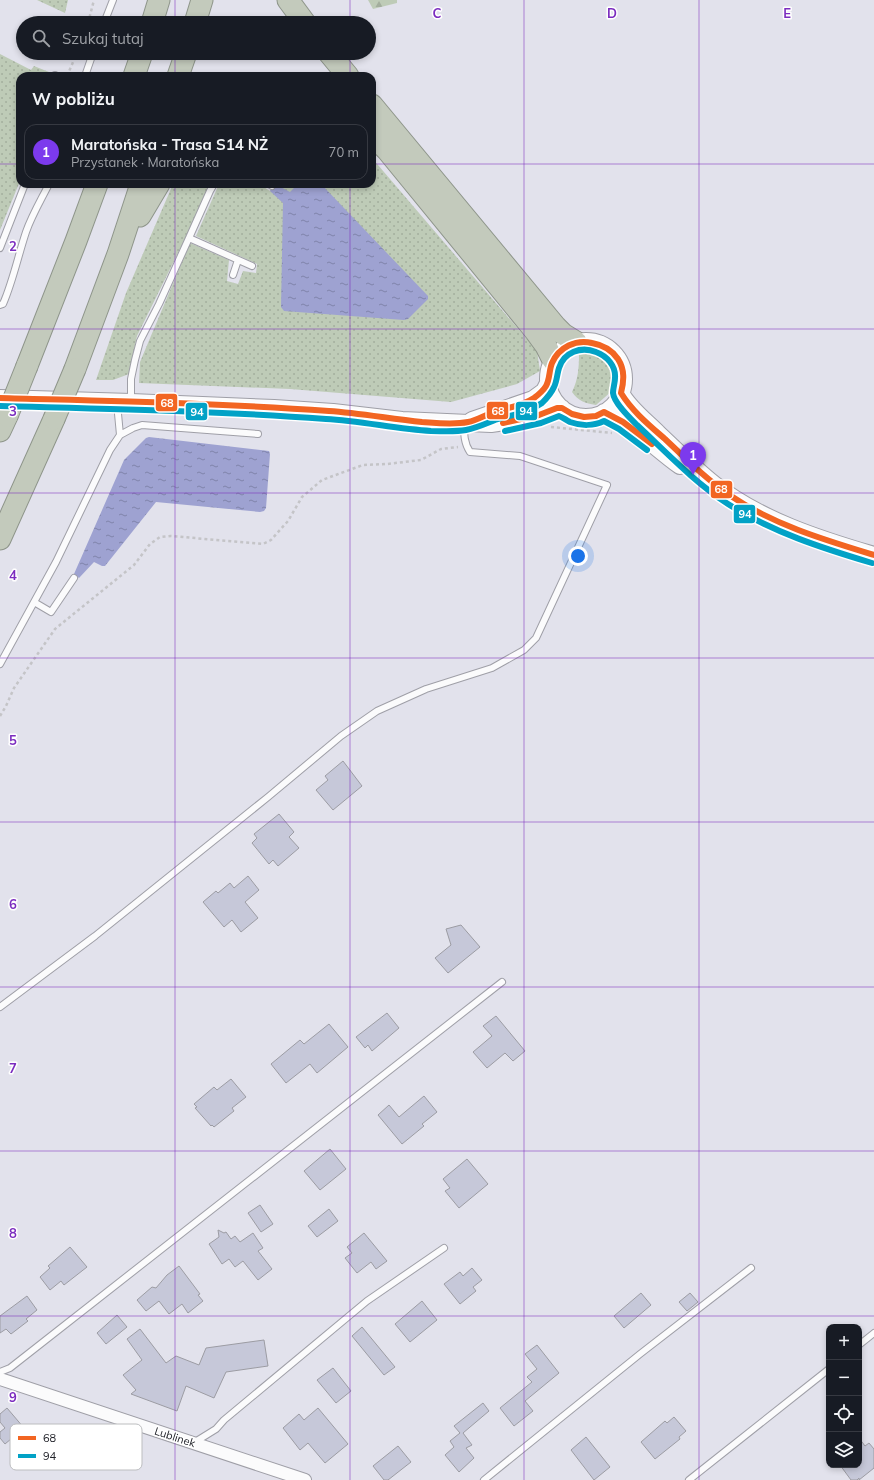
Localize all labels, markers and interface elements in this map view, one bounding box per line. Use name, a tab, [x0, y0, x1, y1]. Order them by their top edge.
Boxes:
text: C	[433, 5, 442, 21]
text: D	[607, 5, 617, 21]
text: E	[783, 5, 791, 21]
search box	[16, 16, 376, 60]
icon: search	[30, 27, 52, 49]
text: Szukaj tutaj	[62, 29, 144, 48]
text: W pobliżu	[32, 88, 115, 109]
text: Maratońska - Trasa S14 NŻ	[71, 135, 268, 154]
text: 1	[42, 144, 50, 160]
text: 70 m	[329, 144, 359, 160]
text: Przystanek · Maratońska	[71, 154, 219, 170]
text: 2	[9, 238, 17, 254]
line badge: 68	[155, 393, 178, 412]
text: 68	[160, 396, 174, 410]
line badge: 68	[486, 401, 509, 420]
line badge: 94	[515, 401, 538, 421]
line badge: 94	[185, 402, 208, 421]
text: 3	[9, 403, 17, 419]
text: 68	[491, 404, 505, 418]
text: 94	[519, 404, 533, 418]
text: 94	[190, 405, 204, 419]
pin: 1	[680, 442, 706, 475]
line badge: 68	[710, 480, 733, 499]
text: 68	[714, 482, 728, 496]
line badge: 94	[733, 504, 756, 524]
text: 94	[738, 507, 752, 521]
your location	[568, 546, 588, 566]
text: 4	[9, 567, 17, 583]
text: 5	[9, 732, 17, 748]
text: 6	[9, 896, 17, 912]
text: 7	[9, 1060, 17, 1076]
text: 8	[9, 1225, 17, 1241]
map controls	[826, 1324, 862, 1468]
button: +	[826, 1324, 862, 1360]
button: −	[826, 1360, 862, 1396]
text: 9	[9, 1389, 17, 1405]
button: locate	[826, 1396, 862, 1432]
legend	[10, 1424, 142, 1470]
street label: Lublinek	[153, 1424, 198, 1450]
text: 68	[43, 1431, 57, 1445]
button: layers	[826, 1432, 862, 1468]
text: 94	[43, 1449, 57, 1463]

